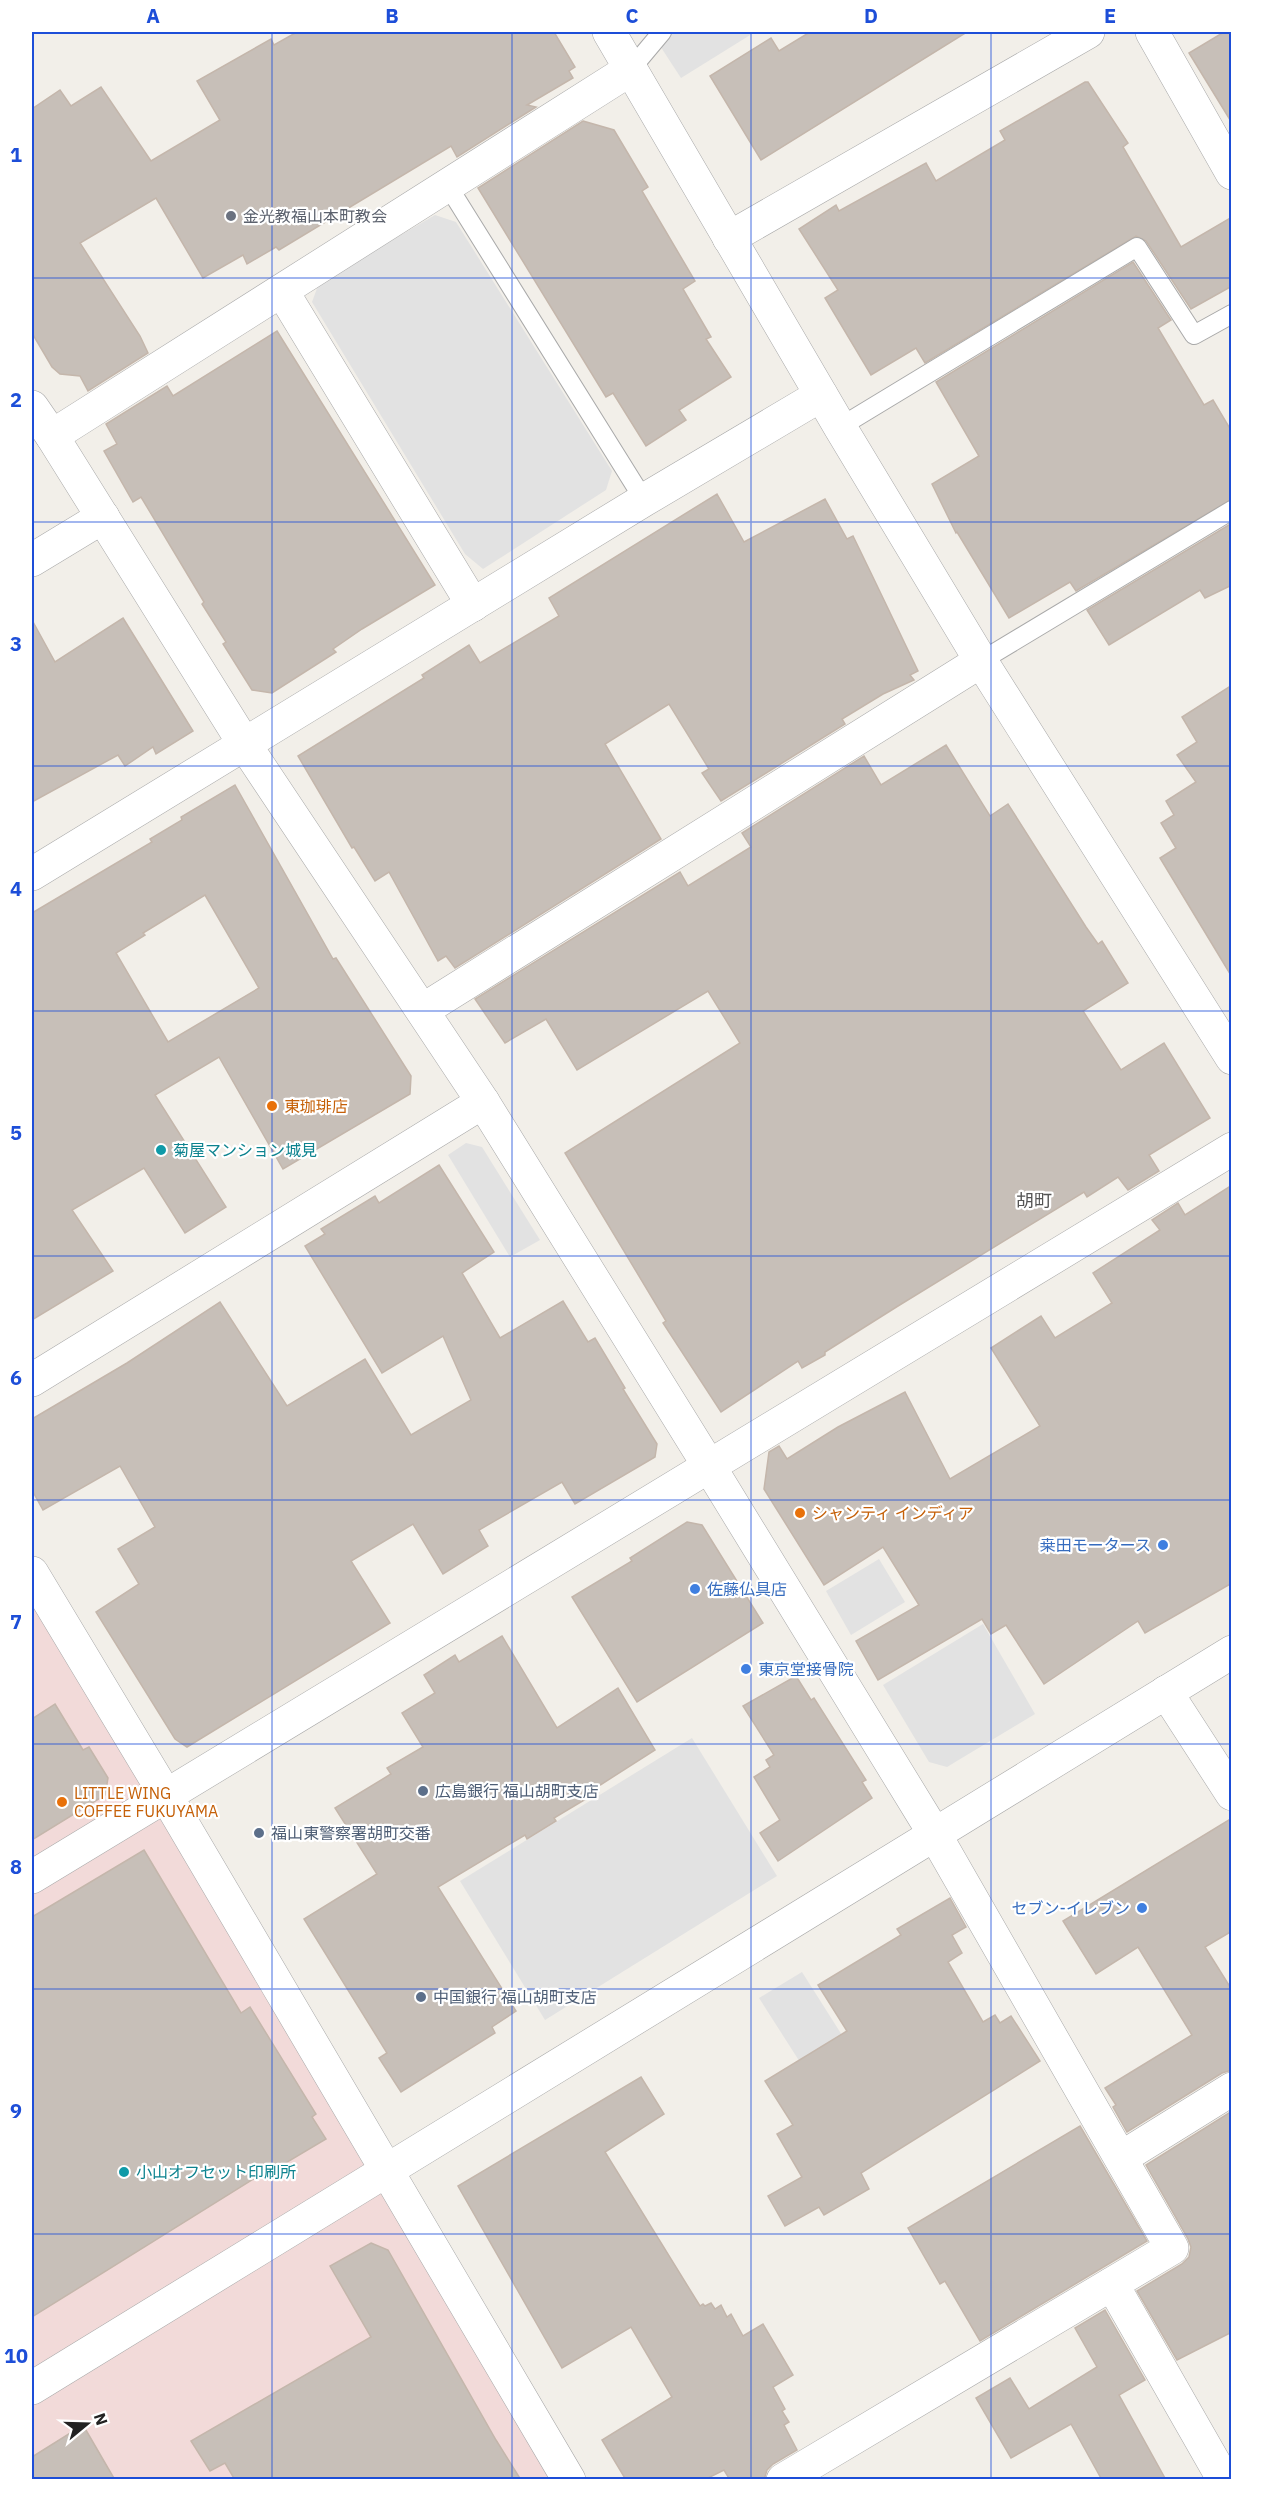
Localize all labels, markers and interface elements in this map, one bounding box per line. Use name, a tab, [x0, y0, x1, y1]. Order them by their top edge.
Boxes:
text: A	[146, 2, 160, 29]
text: B	[385, 2, 399, 29]
text: C	[625, 2, 639, 29]
text: D	[864, 2, 878, 29]
text: E	[1104, 2, 1116, 29]
text: 1	[10, 141, 22, 168]
place label: 金光教福山本町教会	[243, 206, 387, 226]
marker: 金光教福山本町教会	[224, 209, 238, 223]
text: 2	[10, 386, 22, 413]
text: 3	[10, 630, 22, 657]
text: 4	[10, 875, 22, 902]
place label: 東珈琲店	[284, 1096, 348, 1116]
marker: 東珈琲店	[265, 1099, 279, 1113]
text: 5	[10, 1119, 22, 1146]
place label: 菊屋マンション城見	[173, 1140, 317, 1160]
marker: 菊屋マンション城見	[154, 1143, 168, 1157]
district label: 胡町	[1016, 1189, 1052, 1212]
text: 6	[10, 1364, 22, 1391]
place label: シャンティ インディア	[812, 1503, 974, 1523]
marker: シャンティ インディア	[793, 1506, 807, 1520]
place label: 桒田モータース	[1040, 1535, 1151, 1555]
marker: 桒田モータース	[1156, 1538, 1170, 1552]
place label: 佐藤仏具店	[707, 1579, 787, 1599]
marker: 佐藤仏具店	[688, 1582, 702, 1596]
text: 7	[10, 1608, 22, 1635]
place label: 東京堂接骨院	[758, 1659, 854, 1679]
marker: 東京堂接骨院	[739, 1662, 753, 1676]
place label: 広島銀行 福山胡町支店	[435, 1781, 599, 1801]
place label: LITTLE WING COFFEE FUKUYAMA	[74, 1783, 218, 1821]
marker: 広島銀行 福山胡町支店	[416, 1784, 430, 1798]
marker: LITTLE WING COFFEE FUKUYAMA	[55, 1795, 69, 1809]
place label: 福山東警察署胡町交番	[271, 1823, 431, 1843]
marker: 福山東警察署胡町交番	[252, 1826, 266, 1840]
text: 8	[10, 1853, 22, 1880]
place label: セブン-イレブン	[1012, 1898, 1130, 1918]
marker: セブン-イレブン	[1135, 1901, 1149, 1915]
place label: 中国銀行 福山胡町支店	[433, 1987, 597, 2007]
marker: 中国銀行 福山胡町支店	[414, 1990, 428, 2004]
text: 9	[10, 2097, 22, 2124]
place label: 小山オフセット印刷所	[136, 2162, 296, 2182]
marker: 小山オフセット印刷所	[117, 2165, 131, 2179]
text: 10	[4, 2342, 28, 2369]
north arrow	[57, 2394, 117, 2454]
text: N	[90, 2410, 113, 2428]

